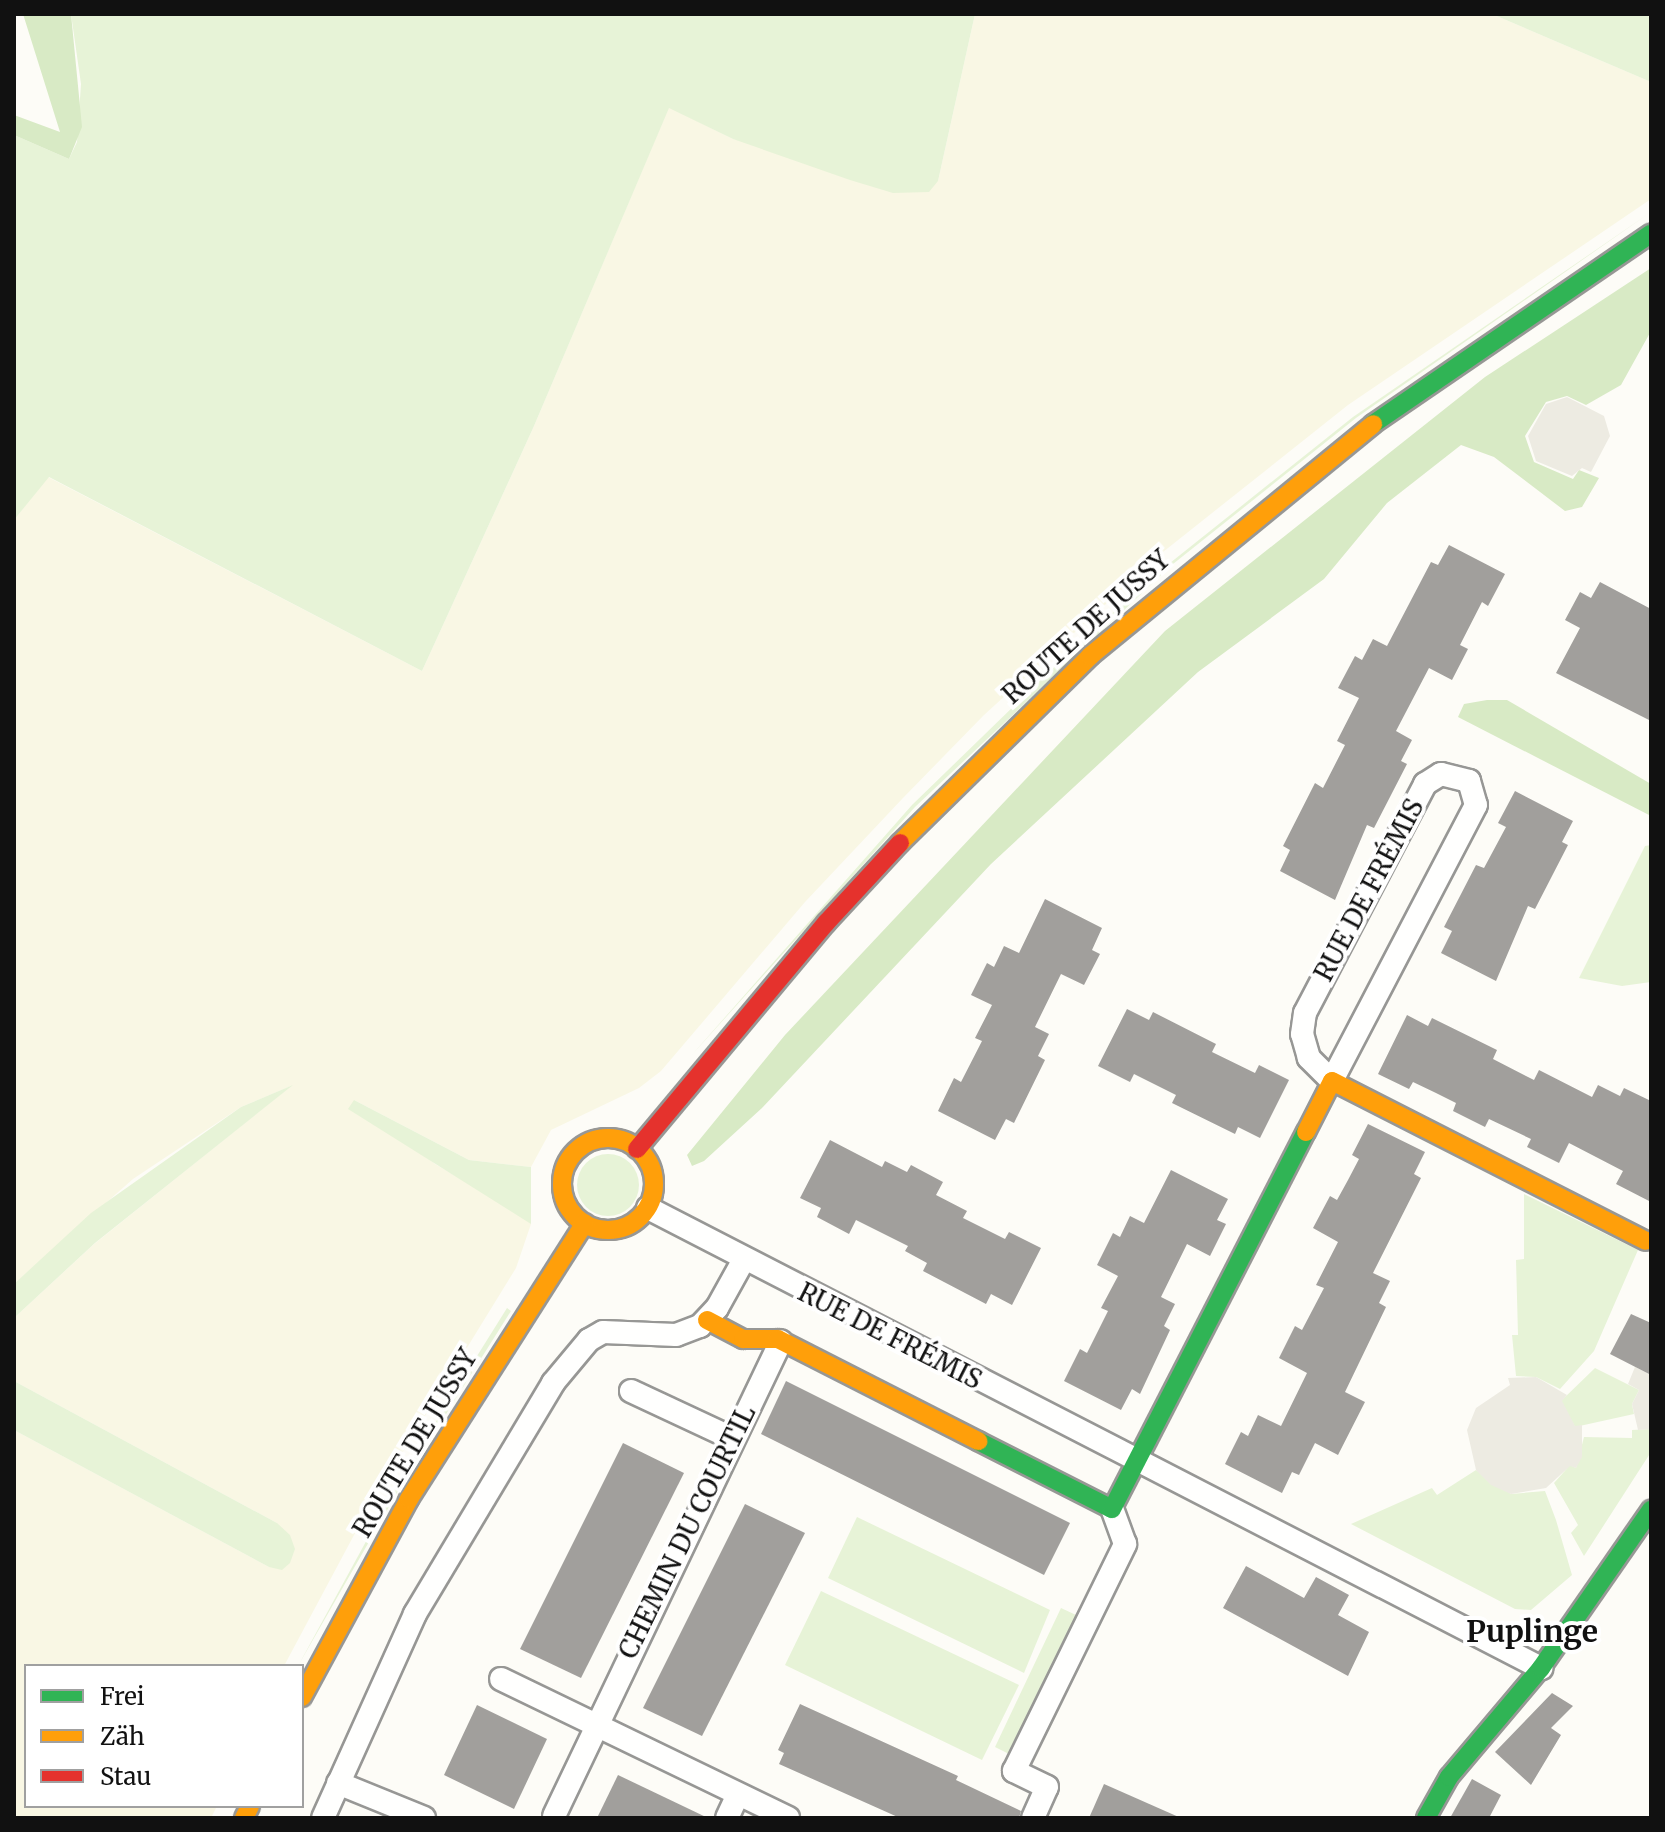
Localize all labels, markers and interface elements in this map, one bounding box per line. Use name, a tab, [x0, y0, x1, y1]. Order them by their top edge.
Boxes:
street label: ROUTE DE JUSSY	[996, 544, 1176, 710]
street label: RUE DE FRÉMIS	[1308, 793, 1430, 987]
street label: RUE DE FRÉMIS	[793, 1276, 987, 1396]
street label: ROUTE DE JUSSY	[346, 1343, 484, 1543]
street label: CHEMIN DU COURTIL	[612, 1400, 762, 1664]
district label: Puplinge	[1466, 1613, 1598, 1649]
legend	[24, 1664, 304, 1808]
text: Frei	[100, 1681, 145, 1712]
text: Zäh	[100, 1721, 145, 1752]
text: Stau	[100, 1761, 151, 1792]

